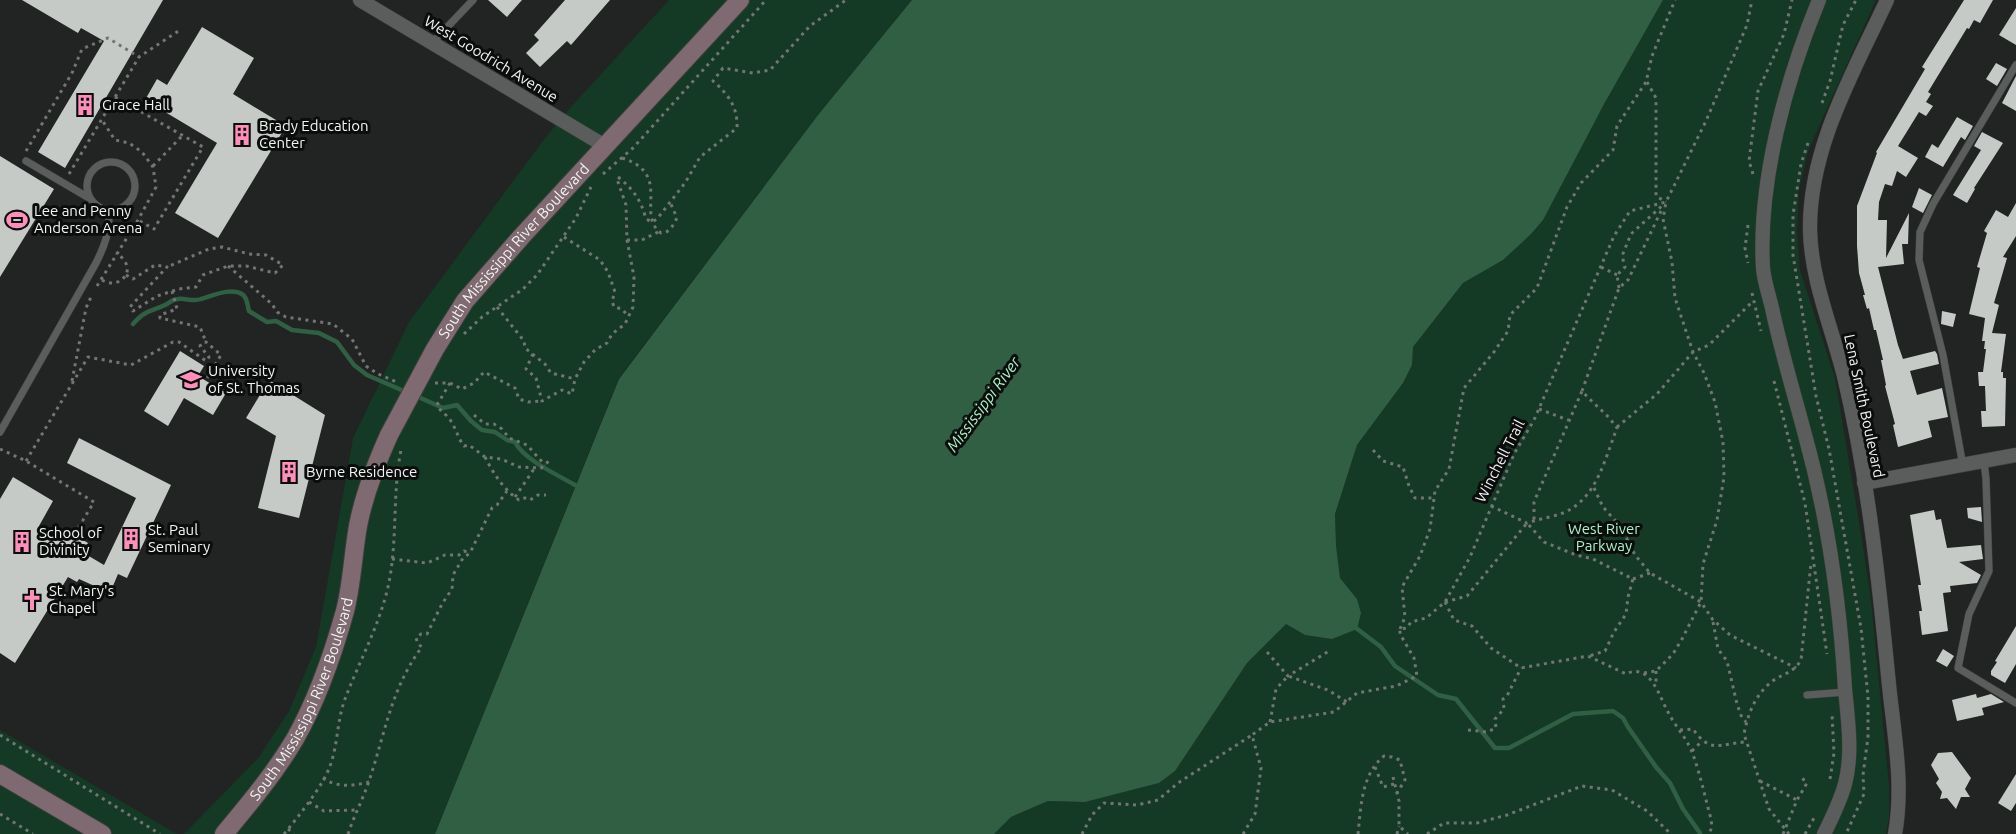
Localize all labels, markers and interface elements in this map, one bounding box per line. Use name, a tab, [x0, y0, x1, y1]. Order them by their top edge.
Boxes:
street label: West Goodrich Avenue	[421, 12, 561, 105]
building icon: Grace Hall	[73, 93, 97, 117]
place label: Grace Hall	[102, 96, 170, 113]
place label: Brady Education Center	[259, 117, 369, 151]
building icon: Brady Education Center	[230, 123, 254, 147]
street label: South Mississippi River Boulevard	[435, 160, 592, 341]
place label: Lee and Penny Anderson Arena	[34, 202, 142, 236]
sports icon: Lee and Penny Anderson Arena	[5, 208, 29, 232]
street label: Lena Smith Boulevard	[1841, 332, 1888, 479]
water label: Mississippi River	[943, 352, 1024, 455]
place label: University of St. Thomas	[208, 362, 300, 396]
school or university icon: University of St. Thomas	[179, 368, 203, 392]
street label: Winchell Trail	[1471, 417, 1528, 505]
building icon: Byrne Residence	[277, 460, 301, 484]
place label: Byrne Residence	[306, 463, 417, 480]
park label: West River Parkway	[1568, 520, 1640, 554]
place label: St. Paul Seminary	[148, 521, 210, 555]
place label: School of Divinity	[39, 524, 102, 558]
building icon: St. Paul Seminary	[119, 527, 143, 551]
building icon: School of Divinity	[10, 530, 34, 554]
place label: St. Mary's Chapel	[49, 582, 114, 616]
church icon: St. Mary's Chapel	[20, 588, 44, 612]
street label: South Mississippi River Boulevard	[246, 596, 356, 804]

